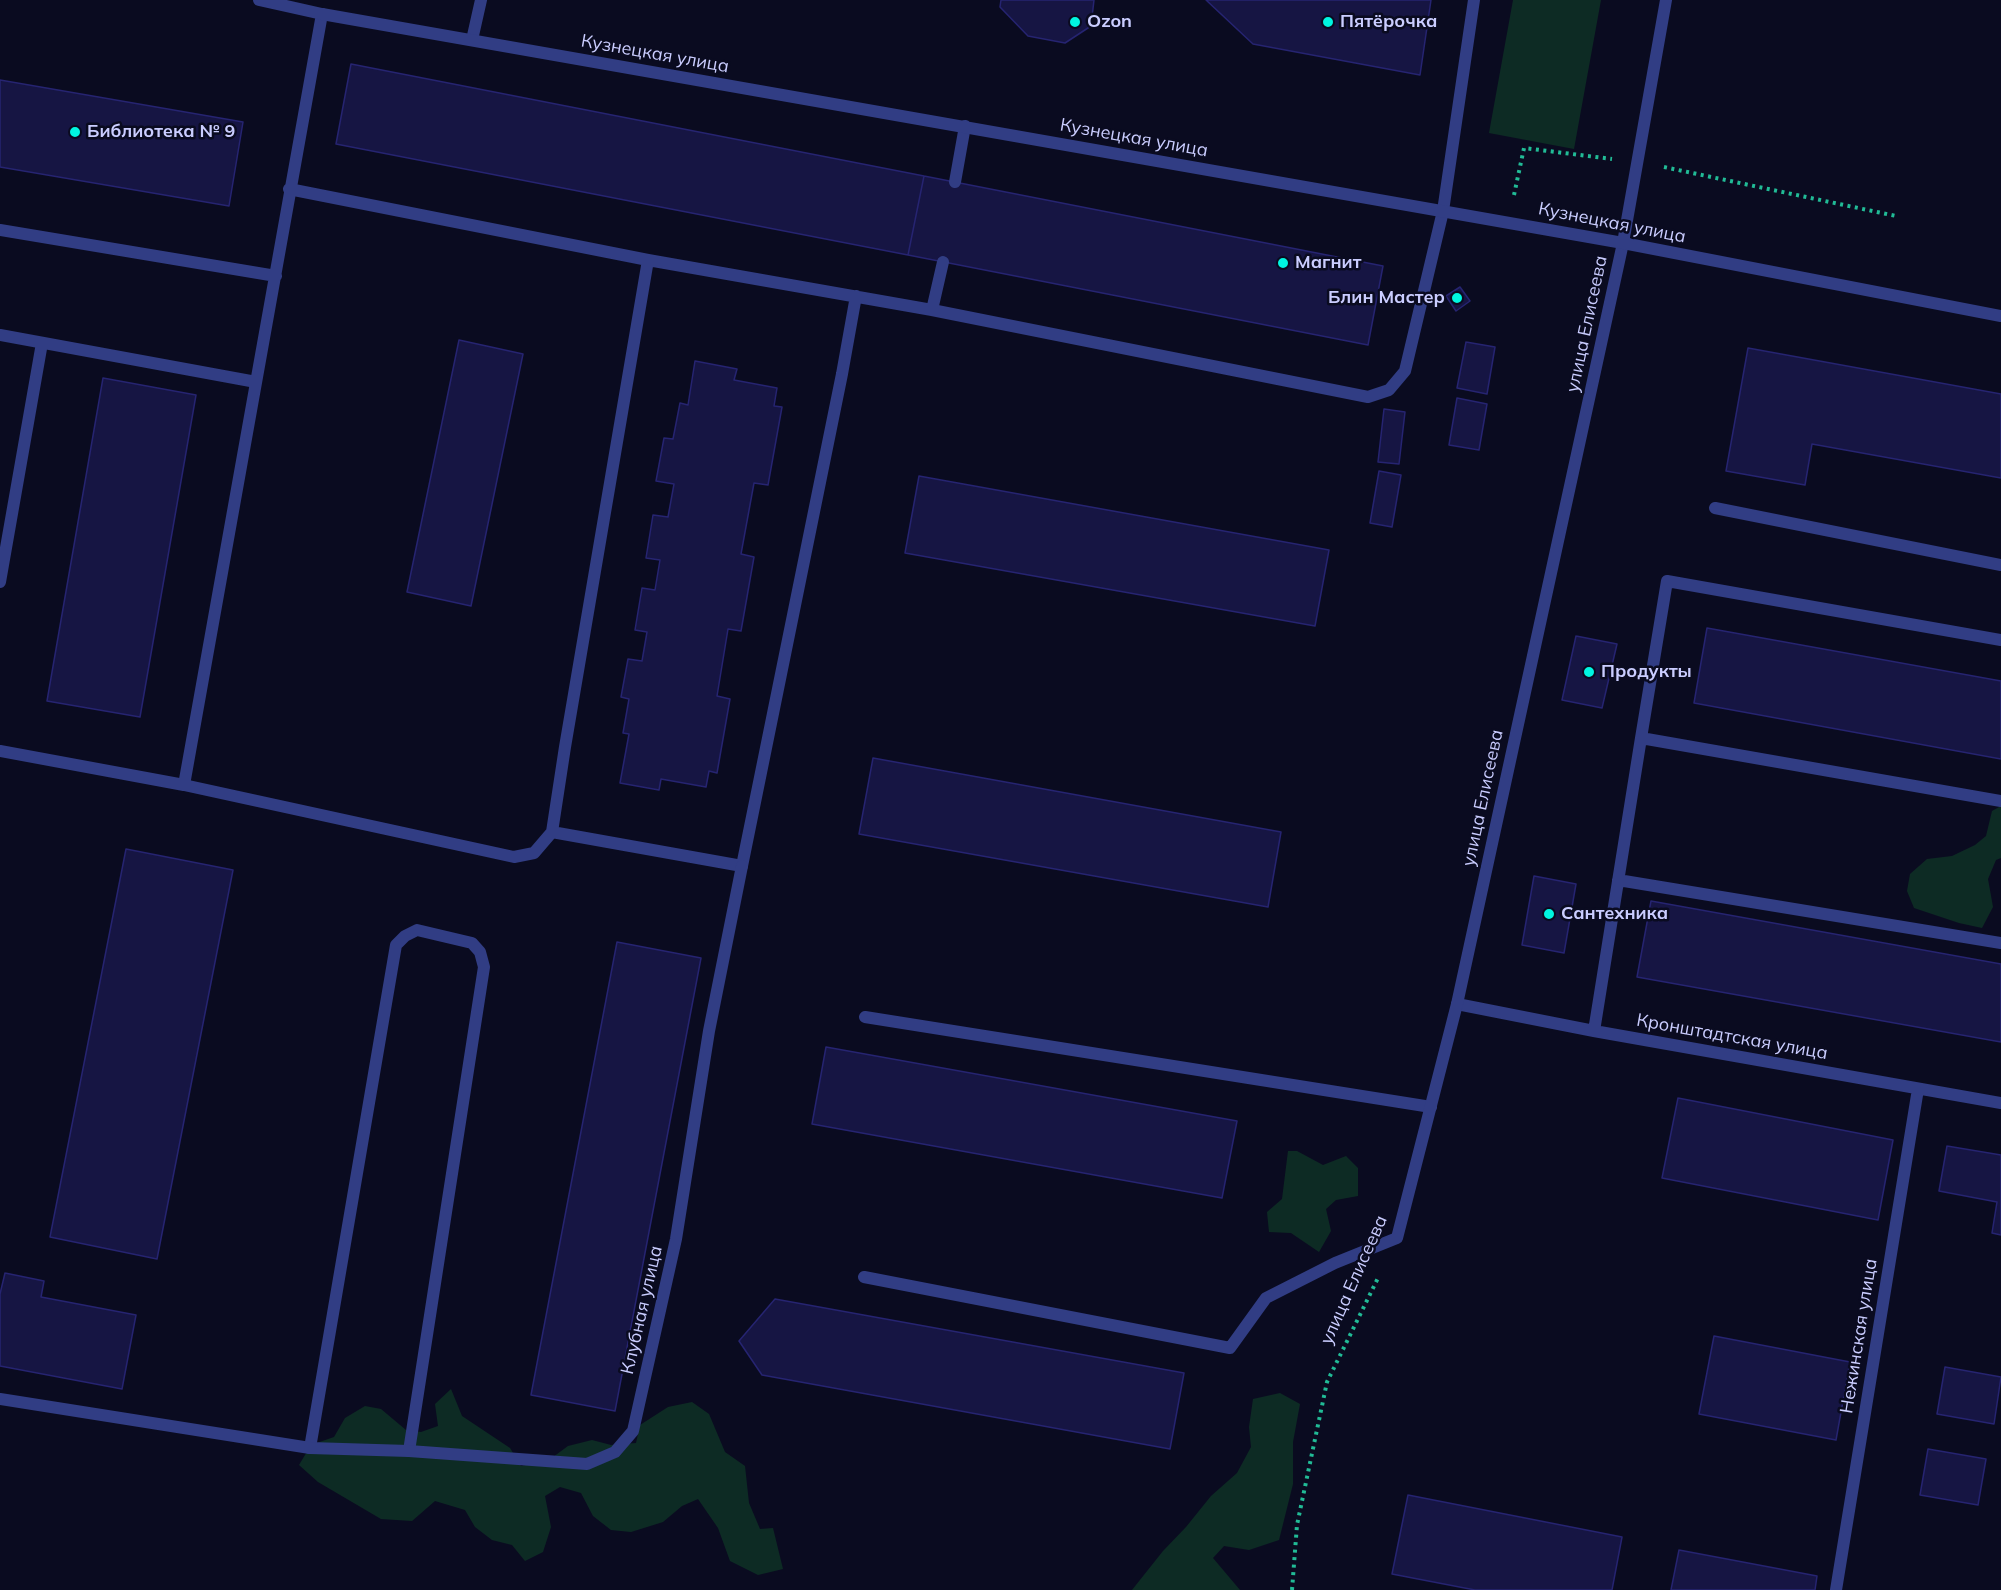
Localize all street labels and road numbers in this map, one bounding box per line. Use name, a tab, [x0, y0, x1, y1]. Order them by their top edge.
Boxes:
street label: Кузнецкая улица	[579, 30, 731, 78]
street label: Кузнецкая улица	[1058, 114, 1210, 162]
street label: Кузнецкая улица	[1536, 198, 1688, 248]
street label: улица Елисеева	[1562, 254, 1612, 394]
street label: улица Елисеева	[1458, 728, 1508, 868]
street label: Кронштадтская улица	[1635, 1010, 1829, 1064]
street label: улица Елисеева	[1316, 1212, 1392, 1348]
street label: Клубная улица	[617, 1244, 667, 1376]
street label: Нежинская улица	[1836, 1257, 1882, 1415]

